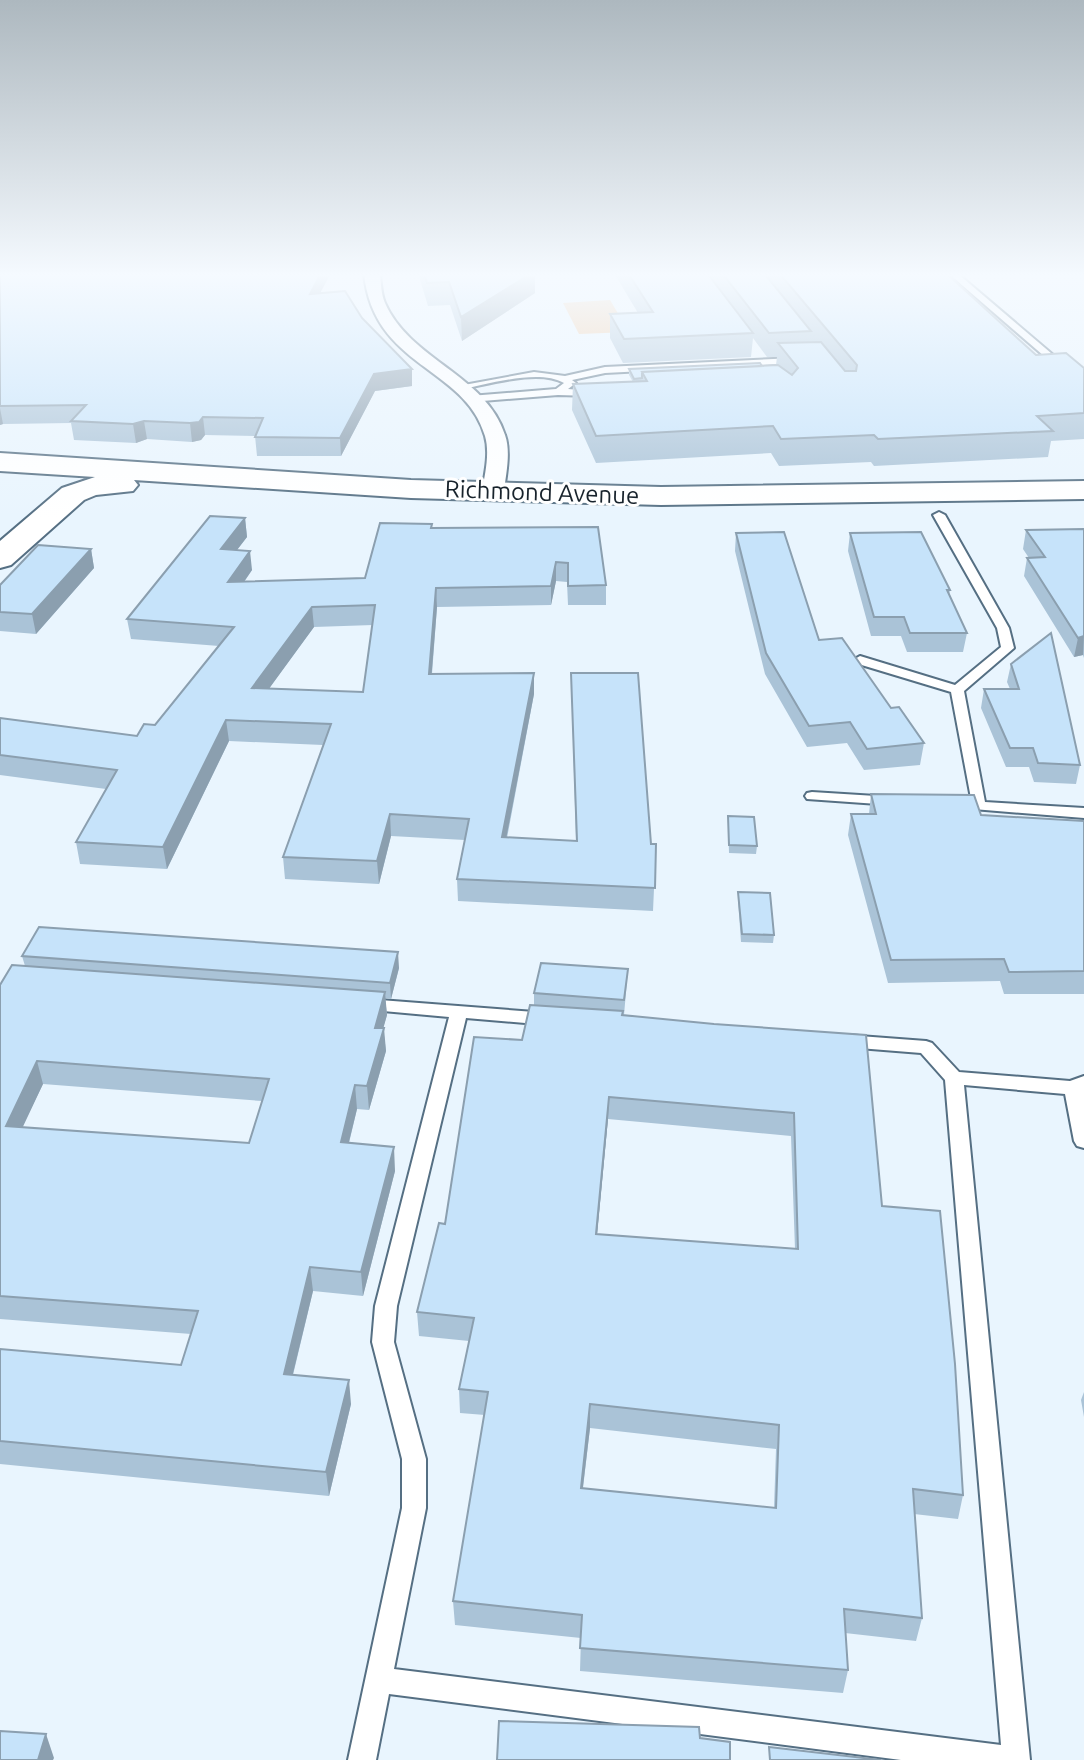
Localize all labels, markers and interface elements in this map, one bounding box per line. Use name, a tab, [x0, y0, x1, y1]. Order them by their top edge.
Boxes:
street label: Richmond Avenue	[444, 475, 640, 509]

